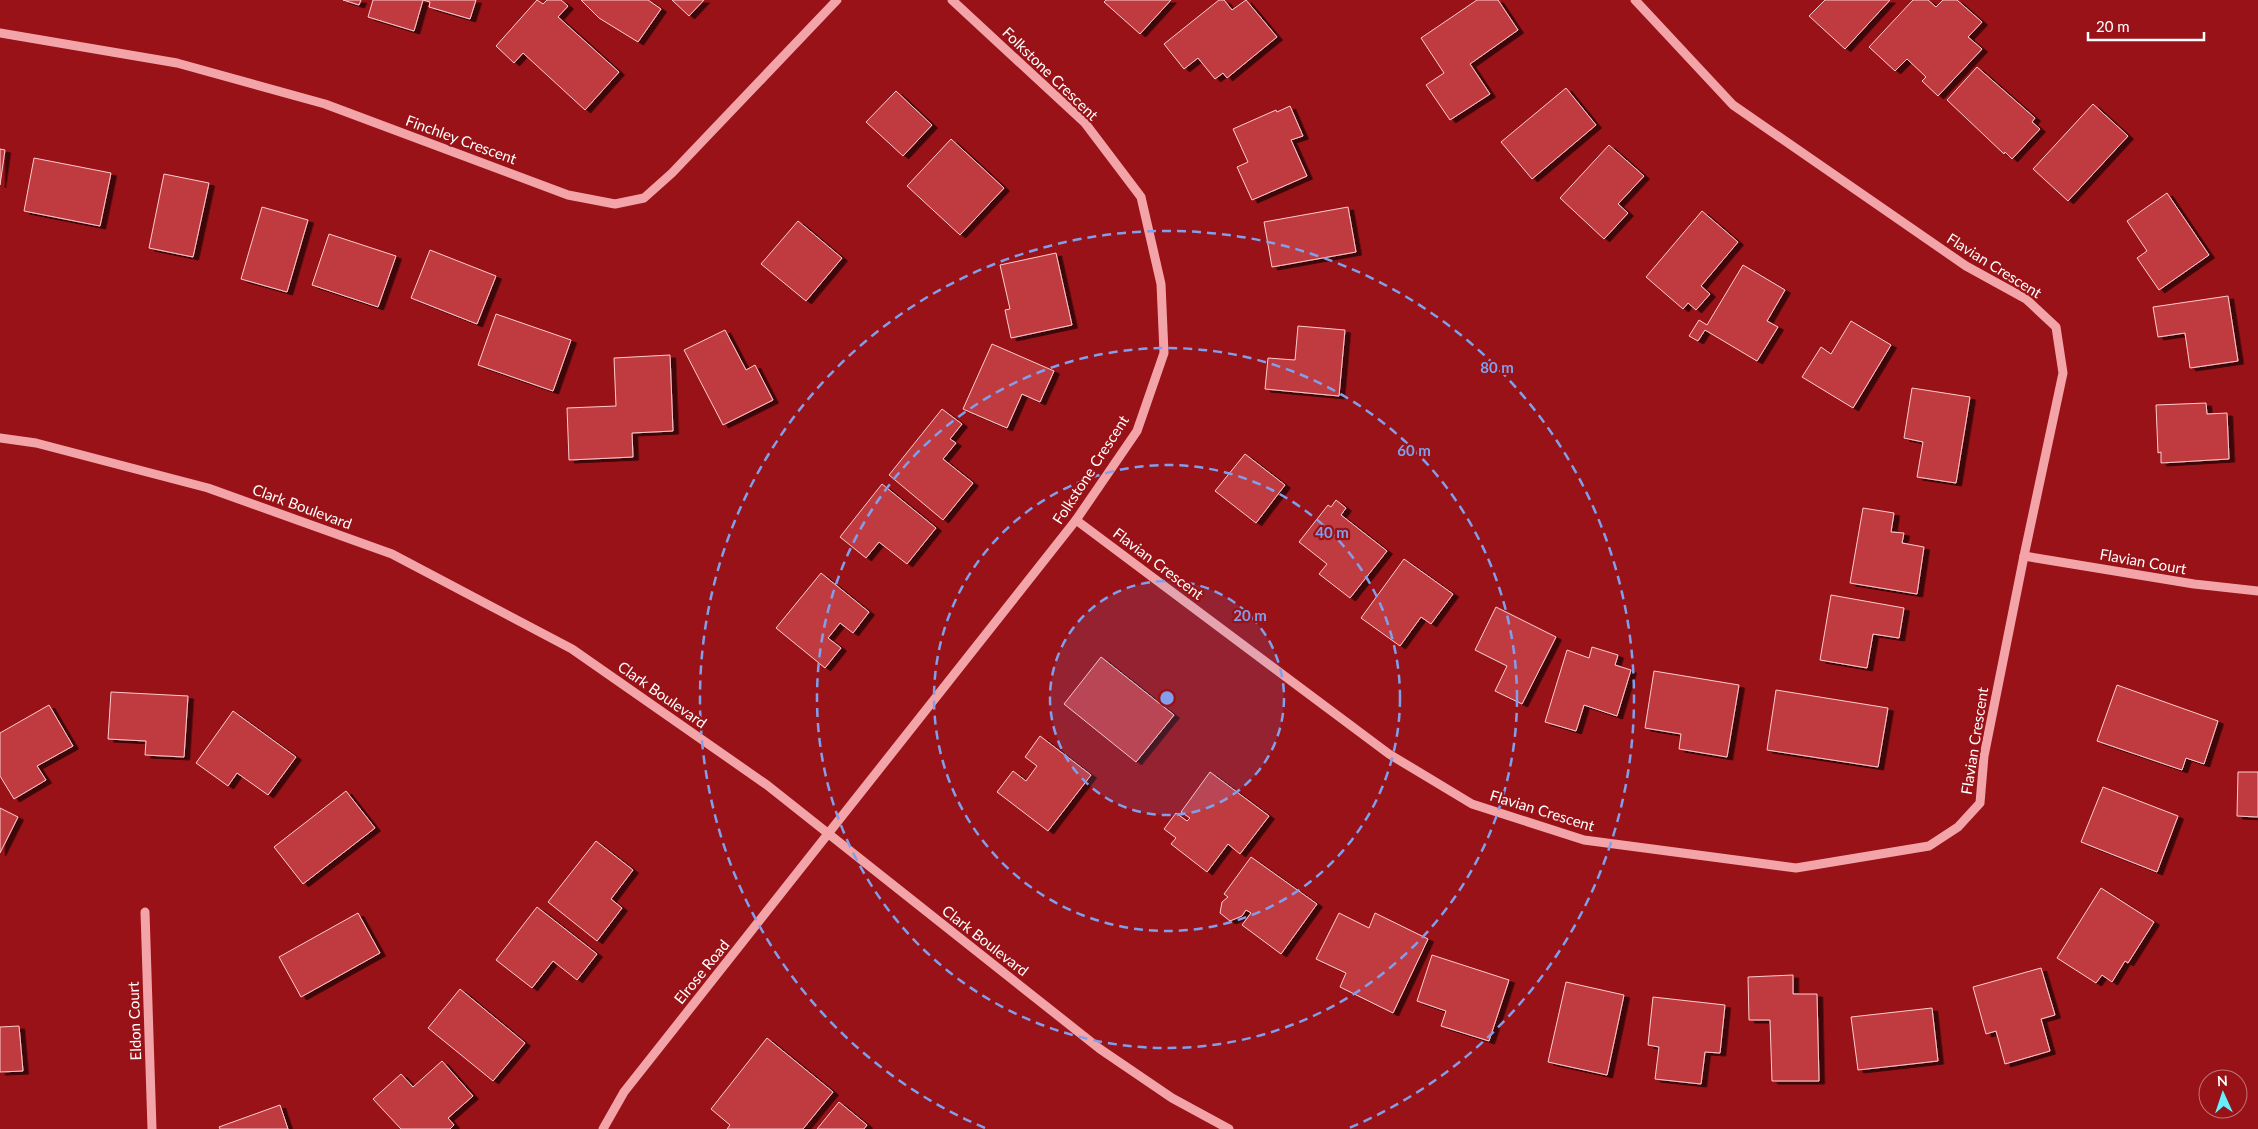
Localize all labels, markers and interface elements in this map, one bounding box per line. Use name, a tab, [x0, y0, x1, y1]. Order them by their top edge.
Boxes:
scale bar	[2088, 10, 2204, 42]
text: 20 m	[2096, 17, 2130, 35]
street label: Folkstone Crescent	[999, 23, 1103, 124]
street label: Finchley Crescent	[403, 111, 520, 168]
street label: Flavian Crescent	[1944, 229, 2046, 302]
text: 80 m	[1480, 358, 1514, 376]
street label: Folkstone Crescent	[1048, 411, 1132, 527]
text: 60 m	[1397, 441, 1431, 459]
street label: Clark Boulevard	[250, 480, 354, 532]
street label: Flavian Crescent	[1110, 523, 1208, 603]
text: 40 m	[1315, 523, 1349, 541]
street label: Flavian Court	[2098, 545, 2189, 578]
text: 20 m	[1233, 606, 1267, 624]
street label: Clark Boulevard	[615, 657, 710, 731]
street label: Flavian Crescent	[1957, 685, 1991, 796]
centre of rings	[1158, 689, 1176, 707]
street label: Flavian Crescent	[1488, 786, 1597, 835]
street label: Clark Boulevard	[939, 901, 1032, 979]
street label: Elrose Road	[670, 936, 733, 1007]
street label: Eldon Court	[124, 981, 144, 1061]
north arrow	[2198, 1069, 2248, 1119]
text: N	[2216, 1072, 2228, 1089]

